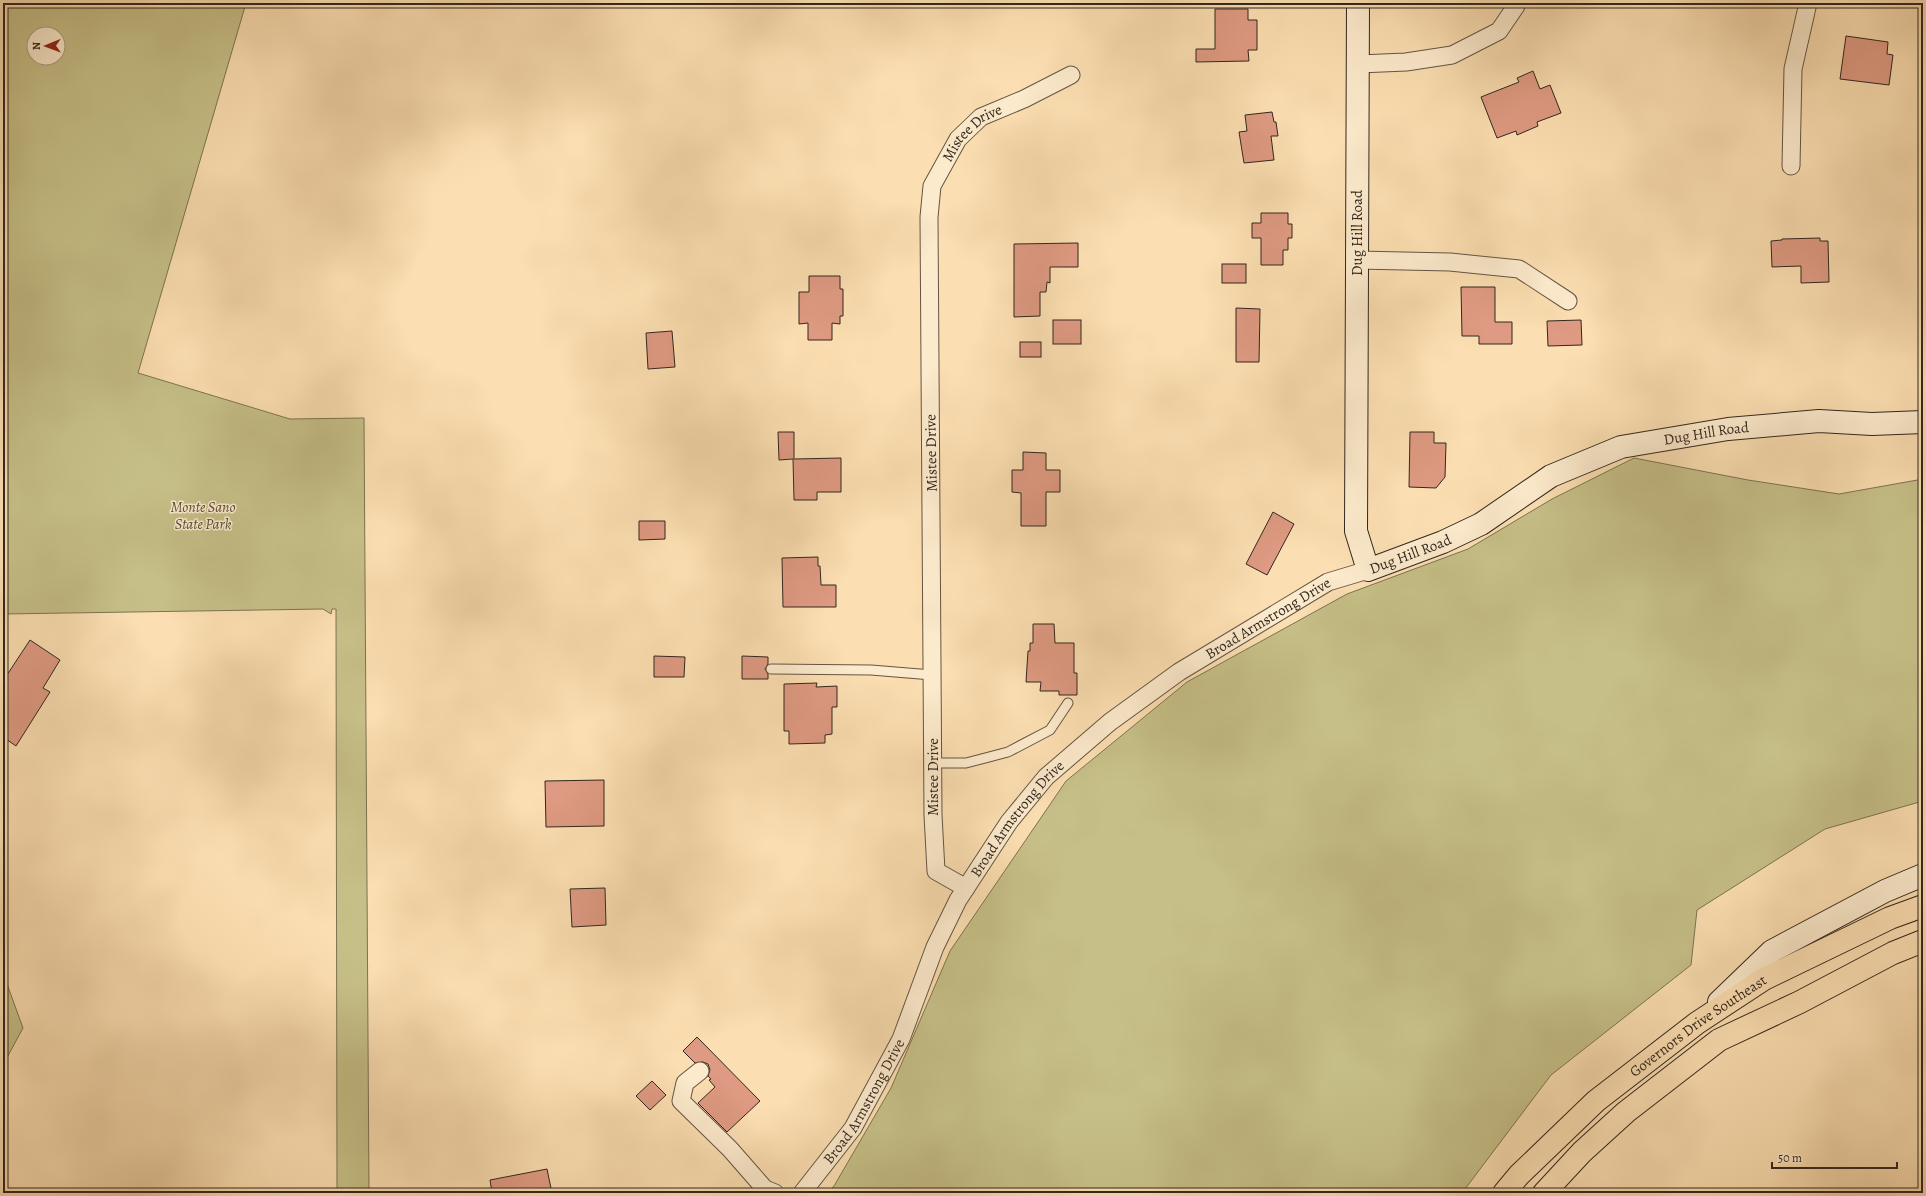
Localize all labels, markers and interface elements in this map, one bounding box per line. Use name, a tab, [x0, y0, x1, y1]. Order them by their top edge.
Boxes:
north arrow	[26, 26, 66, 66]
text: N	[29, 42, 44, 50]
street label: Mistee Drive	[937, 99, 1005, 165]
street label: Dug Hill Road	[1347, 189, 1367, 276]
street label: Mistee Drive	[920, 414, 942, 492]
street label: Dug Hill Road	[1662, 417, 1751, 450]
park label: Monte Sano State Park	[170, 497, 236, 534]
street label: Dug Hill Road	[1366, 529, 1456, 579]
street label: Broad Armstrong Drive	[1201, 573, 1335, 664]
street label: Mistee Drive	[923, 738, 943, 816]
street label: Broad Armstrong Drive	[966, 756, 1069, 881]
street label: Governors Drive Southeast	[1625, 970, 1770, 1082]
street label: Broad Armstrong Drive	[818, 1035, 909, 1168]
scale bar	[1772, 1144, 1897, 1170]
text: 50 m	[1778, 1150, 1802, 1166]

